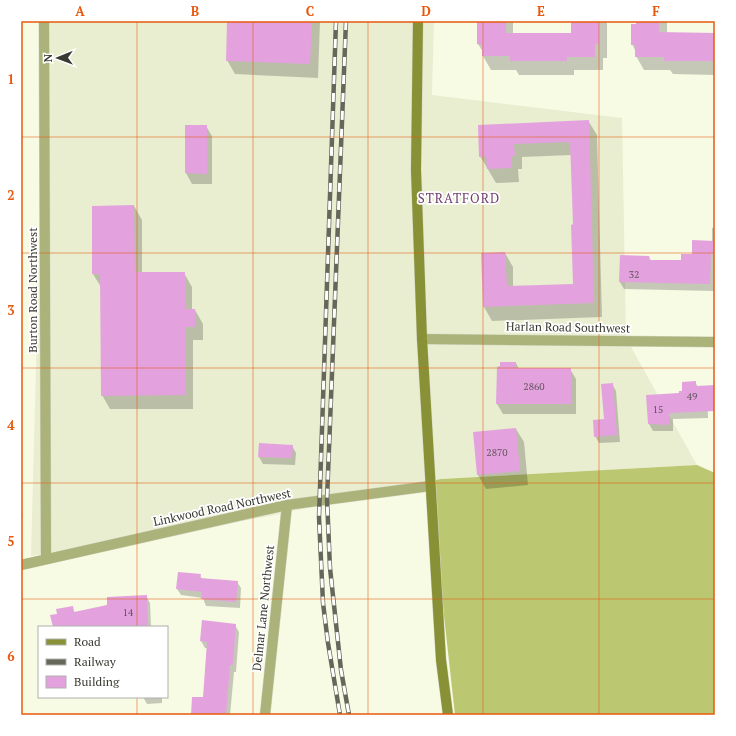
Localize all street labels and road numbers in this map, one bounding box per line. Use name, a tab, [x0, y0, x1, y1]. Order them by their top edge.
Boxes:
street label: Burton Road Northwest	[25, 227, 40, 353]
street label: Harlan Road Southwest	[506, 318, 631, 336]
street label: Linkwood Road Northwest	[152, 485, 293, 529]
street label: Delmar Lane Northwest	[249, 544, 277, 672]

